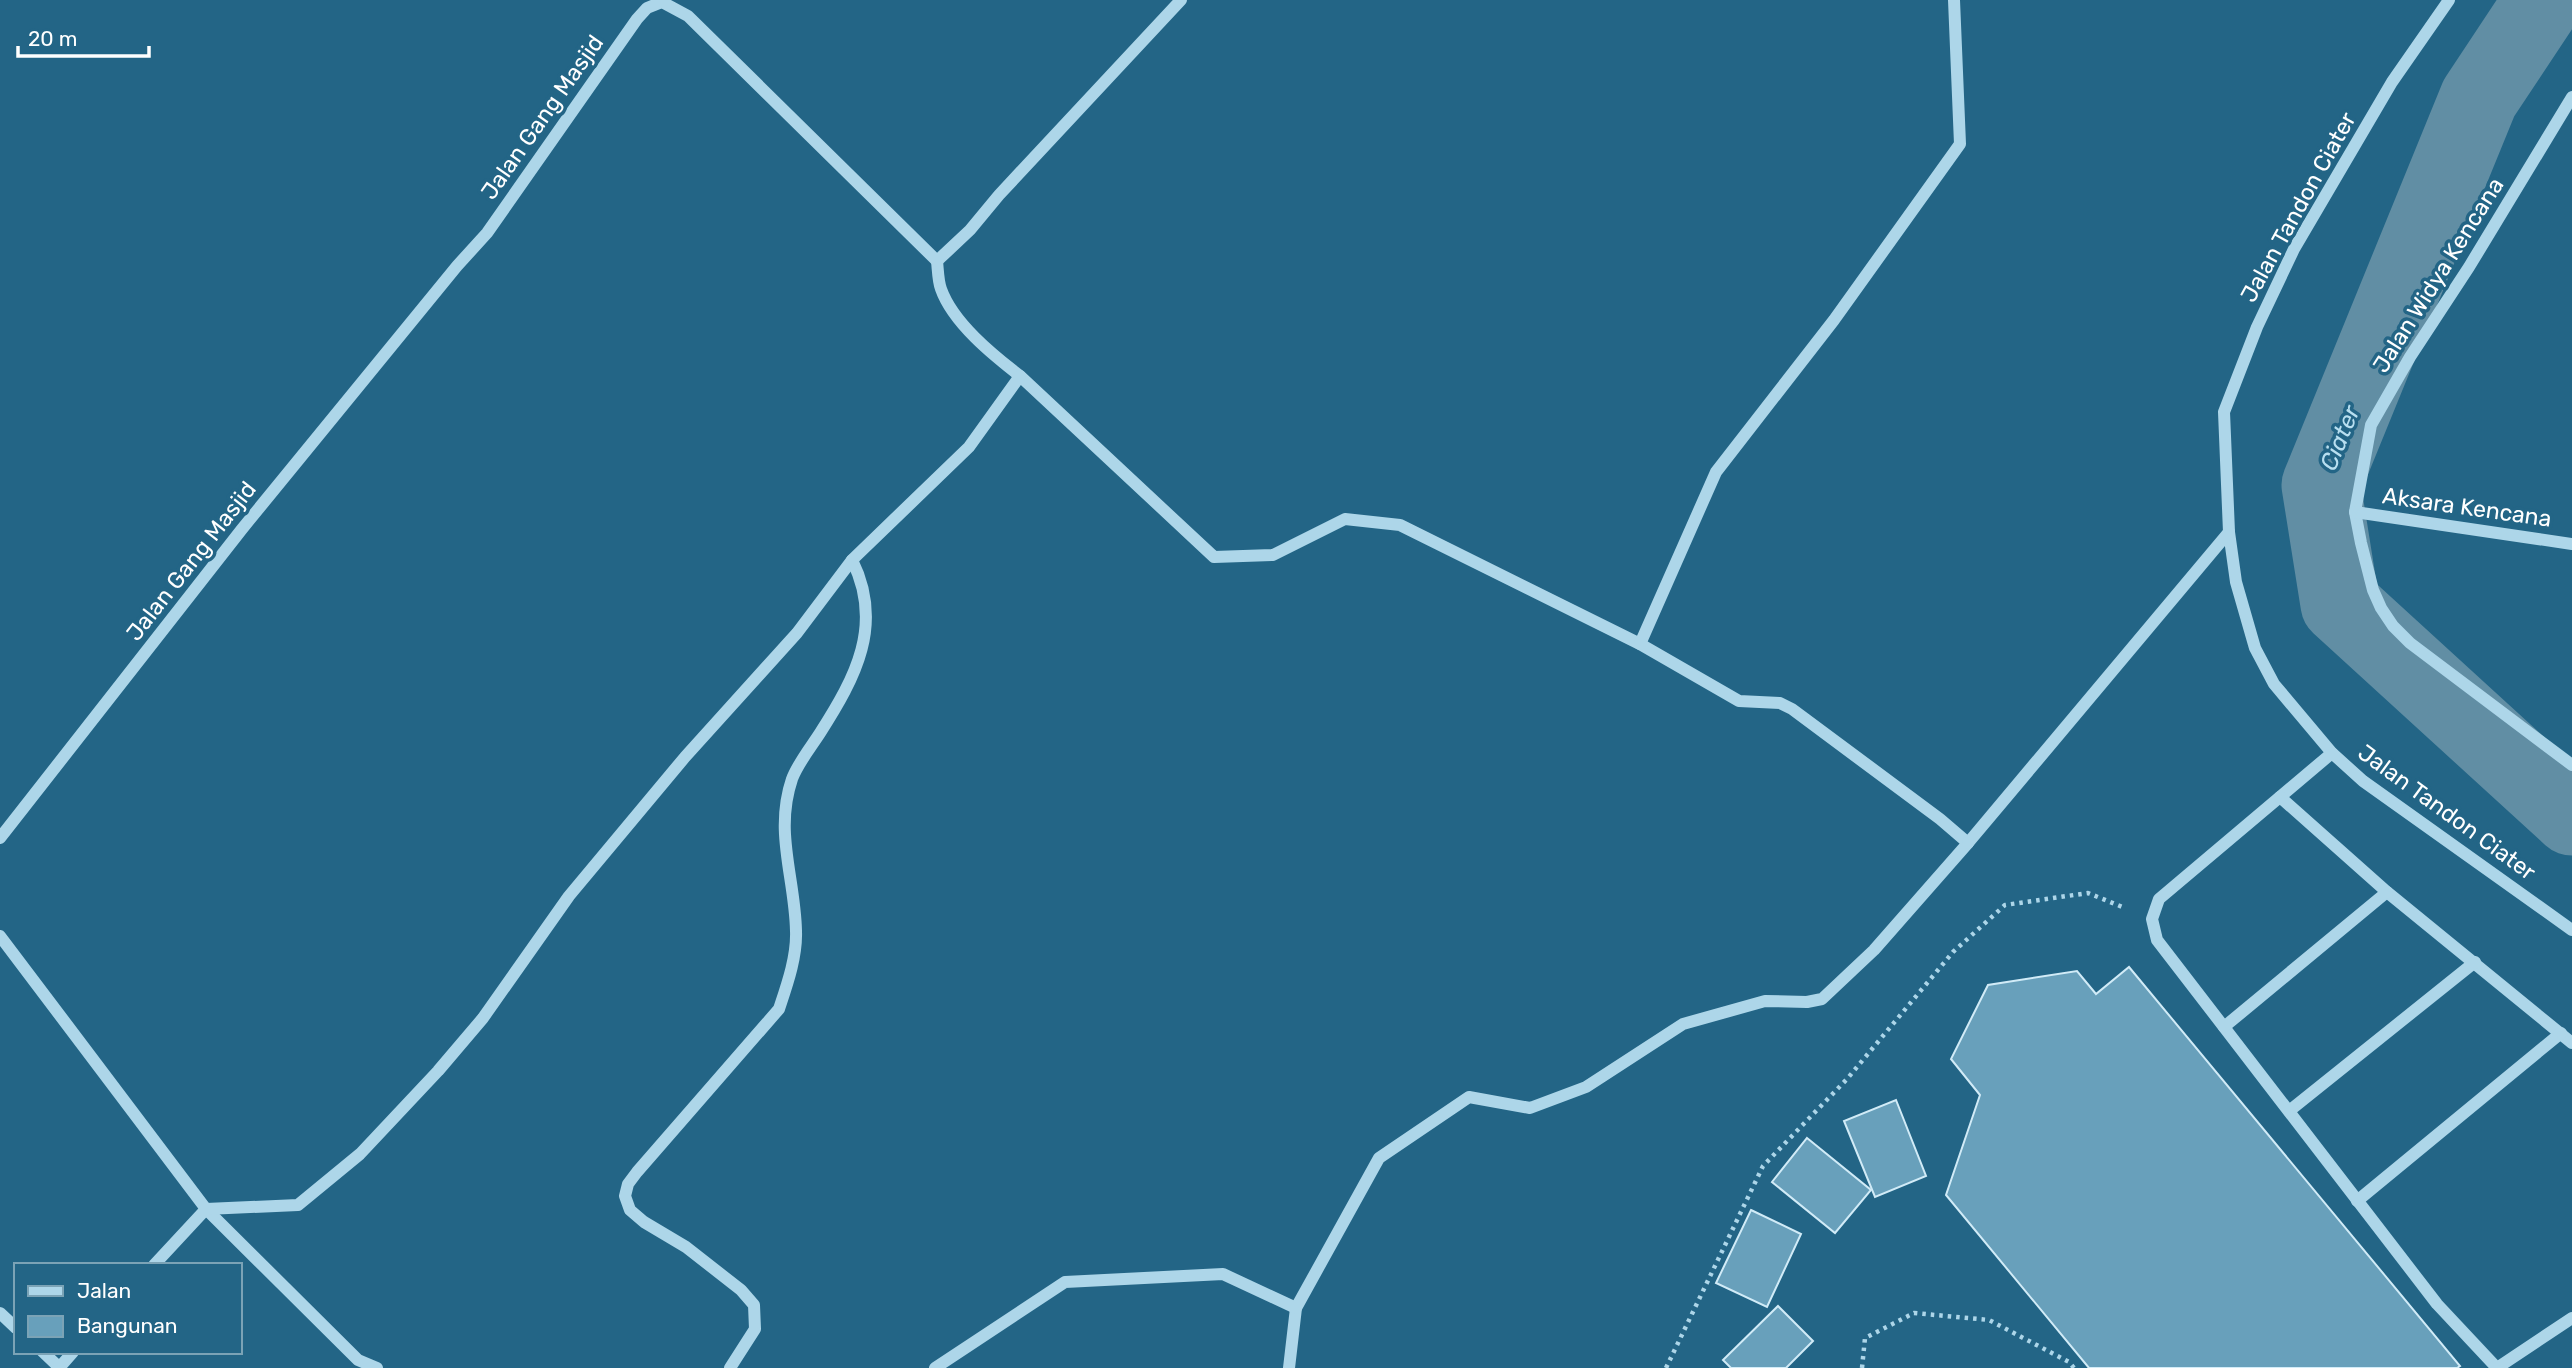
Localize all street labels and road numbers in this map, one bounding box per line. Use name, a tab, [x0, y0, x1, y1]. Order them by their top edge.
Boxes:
street label: Jalan Gang Masjid	[475, 29, 609, 205]
street label: Jalan Tandon Ciater	[2234, 107, 2362, 307]
street label: Jalan Widya Kencana	[2367, 172, 2509, 378]
street label: Jalan Gang Masjid	[120, 476, 262, 646]
street label: Aksara Kencana	[2381, 481, 2553, 533]
street label: Jalan Tandon Ciater	[2353, 738, 2542, 886]

